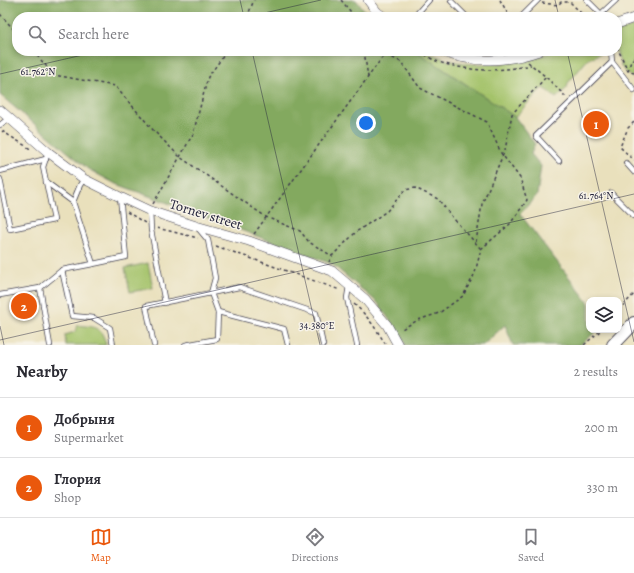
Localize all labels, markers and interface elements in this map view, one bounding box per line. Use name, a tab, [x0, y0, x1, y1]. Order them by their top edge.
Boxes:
search box	[12, 12, 622, 56]
icon: search	[26, 23, 48, 45]
text: Search here	[58, 24, 129, 44]
text: 61.762°N	[21, 65, 55, 78]
pin: 1	[583, 109, 609, 139]
your location	[356, 113, 376, 133]
text: 61.764°N	[579, 189, 613, 202]
street label: Tornev street	[167, 194, 245, 235]
pin: 2	[11, 291, 37, 321]
map controls	[586, 297, 622, 333]
button: layers	[586, 297, 622, 333]
text: 34.380°E	[299, 319, 335, 332]
text: Nearby	[16, 360, 67, 383]
text: 2 results	[574, 363, 618, 380]
text: Добрыня	[54, 409, 115, 429]
text: 1	[27, 419, 31, 436]
text: 200 m	[585, 419, 618, 436]
text: Supermarket	[54, 429, 124, 446]
text: Глория	[54, 469, 101, 489]
text: 2	[26, 479, 32, 496]
text: 330 m	[587, 479, 618, 496]
text: Shop	[54, 489, 81, 506]
tab: Map	[90, 526, 112, 565]
tab: Directions	[291, 526, 339, 565]
tab: Saved	[518, 526, 544, 565]

